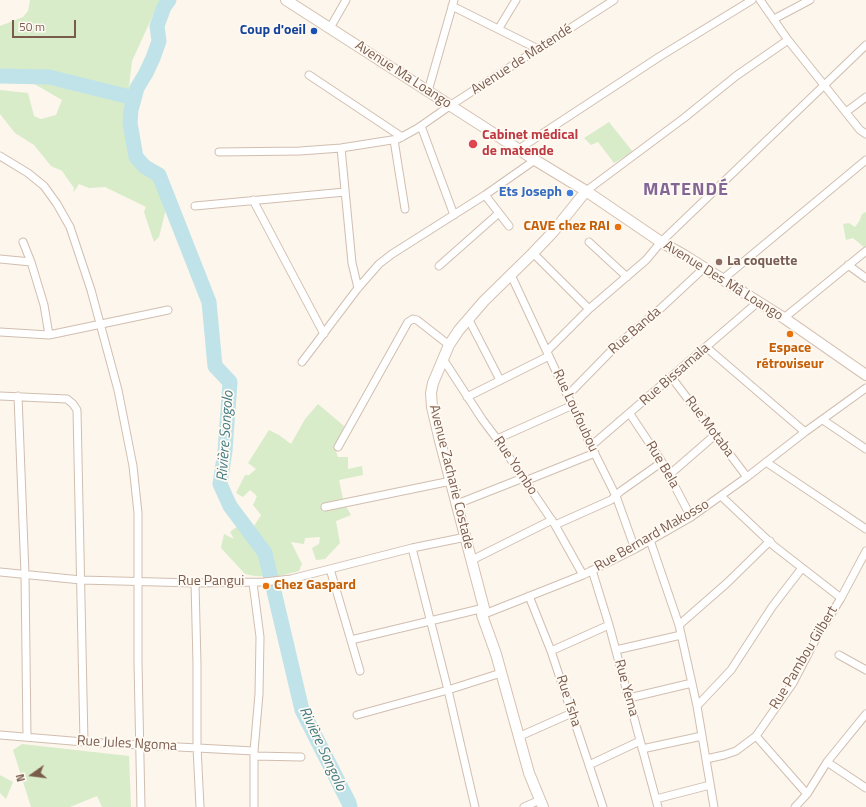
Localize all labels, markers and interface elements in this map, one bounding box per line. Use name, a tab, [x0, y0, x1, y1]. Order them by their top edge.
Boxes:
scale bar	[14, 12, 78, 38]
text: 50 m	[19, 17, 45, 36]
street label: Avenue de Matendé	[468, 21, 576, 99]
place label: Coup d'oeil	[240, 23, 306, 39]
marker: Coup d'oeil	[309, 26, 319, 36]
street label: Avenue Ma Loango	[352, 37, 454, 113]
place label: Cabinet médical de matende	[482, 128, 578, 160]
marker: Cabinet médical de matende	[467, 138, 479, 150]
district label: MATENDÉ	[643, 180, 729, 202]
place label: Ets Joseph	[499, 185, 562, 201]
marker: Ets Joseph	[565, 188, 575, 198]
place label: CAVE chez RAI	[524, 219, 610, 235]
marker: CAVE chez RAI	[613, 222, 623, 232]
street label: Avenue Des Mâ Loango	[660, 237, 786, 325]
place label: La coquette	[727, 254, 797, 270]
marker: La coquette	[714, 257, 724, 267]
street label: Rue Banda	[605, 304, 665, 358]
marker: Espace rétroviseur	[785, 329, 795, 339]
street label: Rue Bissamala	[637, 340, 713, 410]
place label: Espace rétroviseur	[756, 341, 824, 374]
street label: Rue Loufoubou	[549, 367, 601, 455]
water label: Rivière Songolo	[214, 390, 238, 482]
street label: Rue Motaba	[681, 393, 737, 461]
street label: Avenue Zacharie Costade	[425, 403, 477, 551]
street label: Rue Yombo	[489, 434, 541, 498]
street label: Rue Bela	[641, 438, 683, 492]
street label: Rue Bernard Makosso	[592, 496, 712, 576]
street label: Rue Pangui	[178, 574, 244, 590]
place label: Chez Gaspard	[274, 578, 356, 594]
marker: Chez Gaspard	[261, 581, 271, 591]
street label: Rue Pambou Gilbert	[767, 603, 841, 713]
street label: Rue Yema	[610, 658, 642, 718]
street label: Rue Tsha	[552, 673, 584, 729]
water label: Rivière Songolo	[295, 704, 349, 794]
street label: Rue Jules Ngoma	[77, 733, 177, 755]
north arrow	[12, 755, 52, 795]
text: N	[12, 772, 29, 784]

